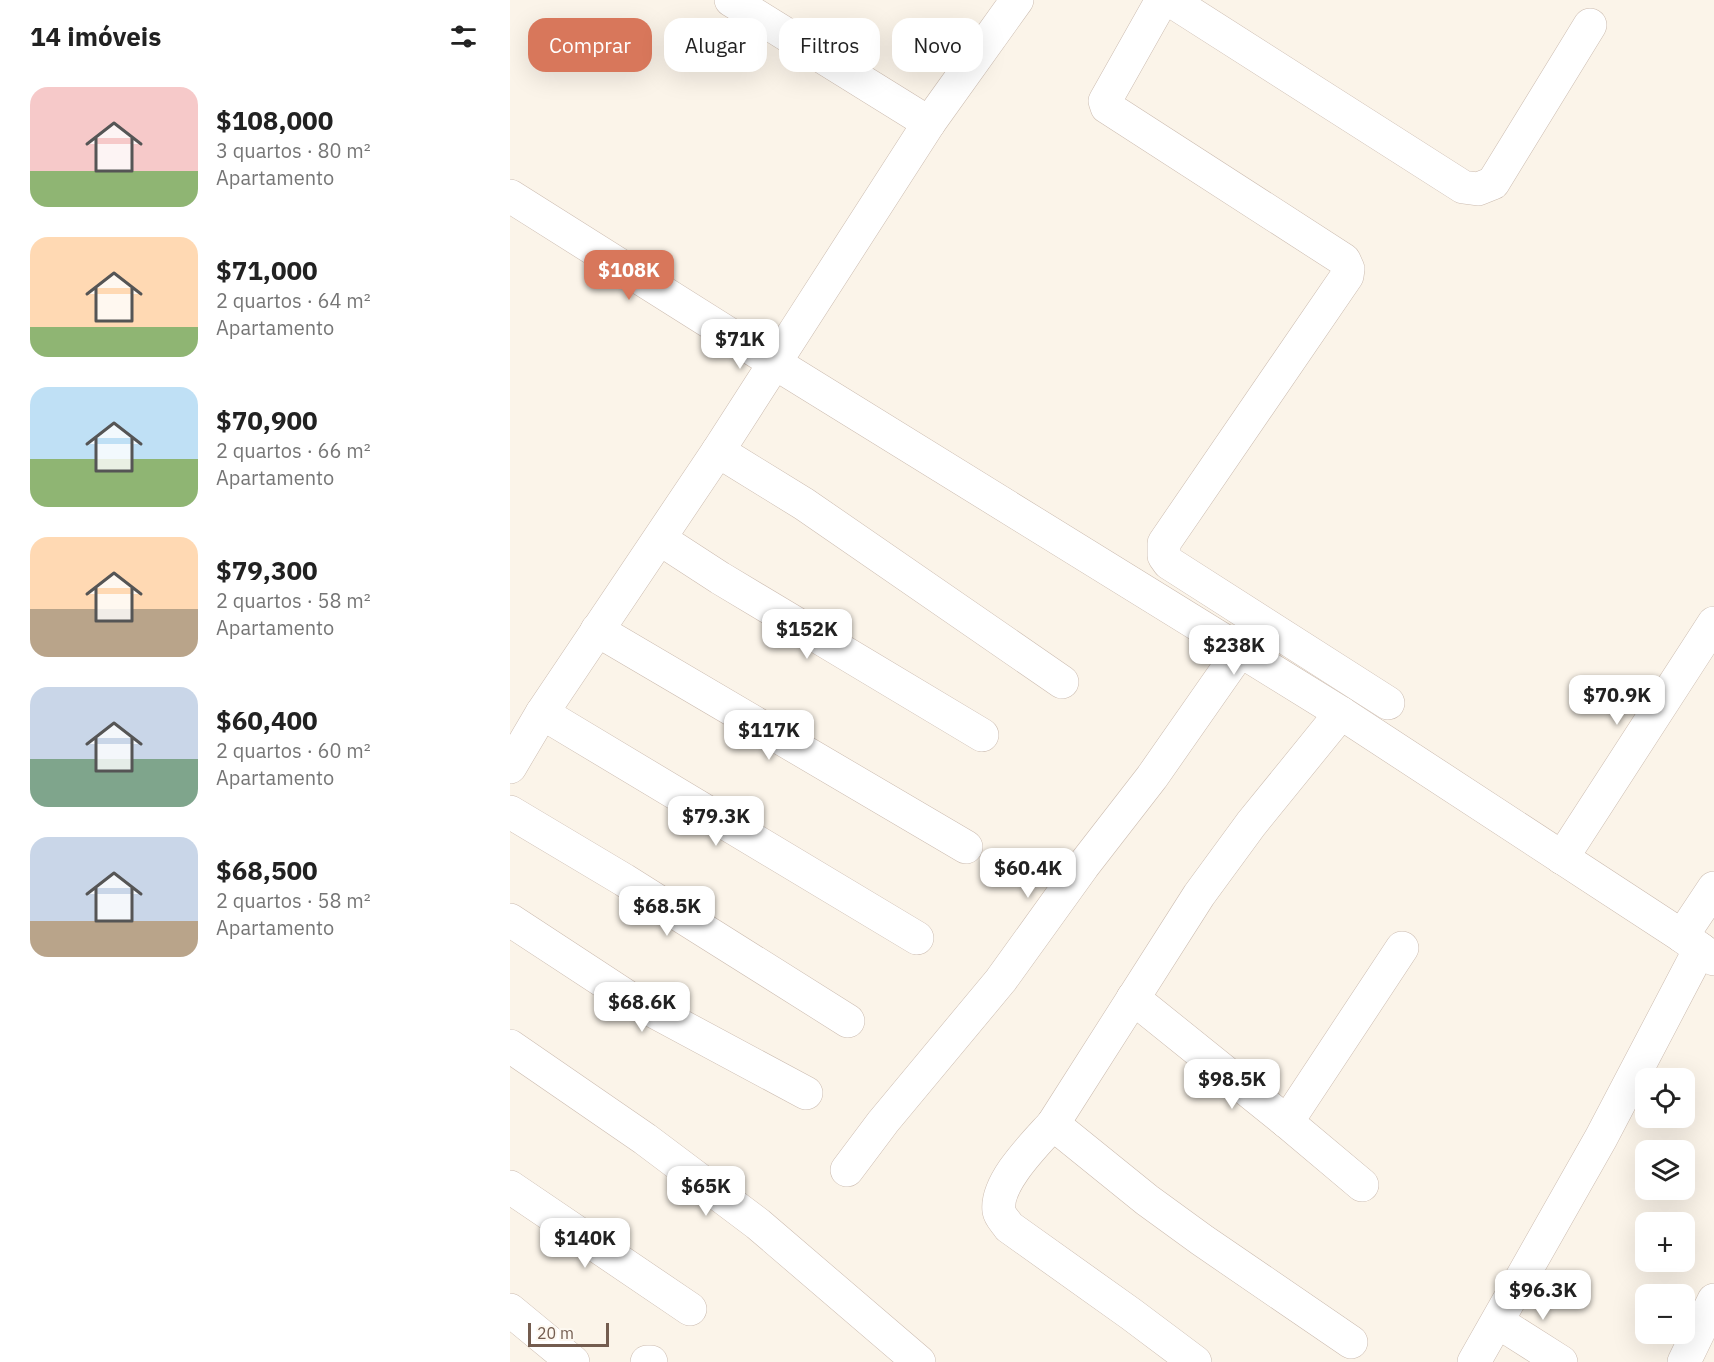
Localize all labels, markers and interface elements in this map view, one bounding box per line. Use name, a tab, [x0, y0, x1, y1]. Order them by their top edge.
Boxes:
chip: Comprar	[528, 18, 652, 72]
chip: Alugar	[664, 18, 767, 72]
chip: Filtros	[779, 18, 880, 72]
chip: Novo	[892, 18, 983, 72]
text: 14 imóveis	[30, 19, 161, 53]
icon: filters	[447, 20, 480, 53]
text: $108,000	[216, 103, 333, 137]
icon: home	[78, 111, 150, 183]
text: 3 quartos · 80 m²	[216, 137, 371, 164]
text: Apartamento	[216, 164, 334, 191]
pin: $108K	[587, 250, 671, 301]
text: $71,000	[216, 253, 318, 287]
text: $108K	[598, 256, 660, 283]
icon: home	[78, 261, 150, 333]
text: 2 quartos · 64 m²	[216, 287, 371, 314]
text: Apartamento	[216, 314, 334, 341]
pin: $71K	[704, 319, 776, 370]
text: $71K	[715, 325, 765, 352]
text: $70,900	[216, 403, 318, 437]
icon: home	[78, 411, 150, 483]
text: 2 quartos · 66 m²	[216, 437, 371, 464]
text: Apartamento	[216, 464, 334, 491]
text: $79,300	[216, 553, 318, 587]
icon: home	[78, 561, 150, 633]
text: 2 quartos · 58 m²	[216, 587, 371, 614]
pin: $152K	[765, 609, 849, 660]
text: Apartamento	[216, 614, 334, 641]
text: $152K	[776, 615, 838, 642]
pin: $238K	[1192, 625, 1276, 676]
text: $238K	[1203, 631, 1265, 658]
pin: $70.9K	[1568, 675, 1666, 726]
text: $70.9K	[1583, 681, 1651, 708]
text: $60,400	[216, 703, 318, 737]
pin: $117K	[727, 710, 811, 761]
icon: home	[78, 711, 150, 783]
text: $117K	[738, 716, 800, 743]
text: 2 quartos · 60 m²	[216, 737, 371, 764]
text: Apartamento	[216, 764, 334, 791]
pin: $79.3K	[667, 796, 765, 847]
text: $79.3K	[682, 802, 750, 829]
pin: $60.4K	[979, 848, 1077, 899]
text: $68,500	[216, 853, 318, 887]
text: $60.4K	[994, 854, 1062, 881]
icon: home	[78, 861, 150, 933]
pin: $68.5K	[618, 886, 716, 937]
text: 2 quartos · 58 m²	[216, 887, 371, 914]
text: $68.5K	[633, 892, 701, 919]
text: Apartamento	[216, 914, 334, 941]
pin: $68.6K	[593, 982, 691, 1033]
text: $68.6K	[608, 988, 676, 1015]
pin: $98.5K	[1183, 1059, 1281, 1110]
text: $98.5K	[1198, 1065, 1266, 1092]
map controls	[1635, 1068, 1695, 1344]
button: locate	[1635, 1068, 1695, 1128]
button: layers	[1635, 1140, 1695, 1200]
pin: $65K	[670, 1166, 742, 1217]
text: $65K	[681, 1172, 731, 1199]
button: +	[1635, 1212, 1695, 1272]
pin: $140K	[543, 1218, 627, 1269]
text: $140K	[554, 1224, 616, 1251]
pin: $96.3K	[1494, 1270, 1592, 1321]
text: $96.3K	[1509, 1276, 1577, 1303]
button: −	[1635, 1284, 1695, 1344]
scale bar	[528, 1320, 609, 1348]
text: 20 m	[537, 1323, 574, 1343]

